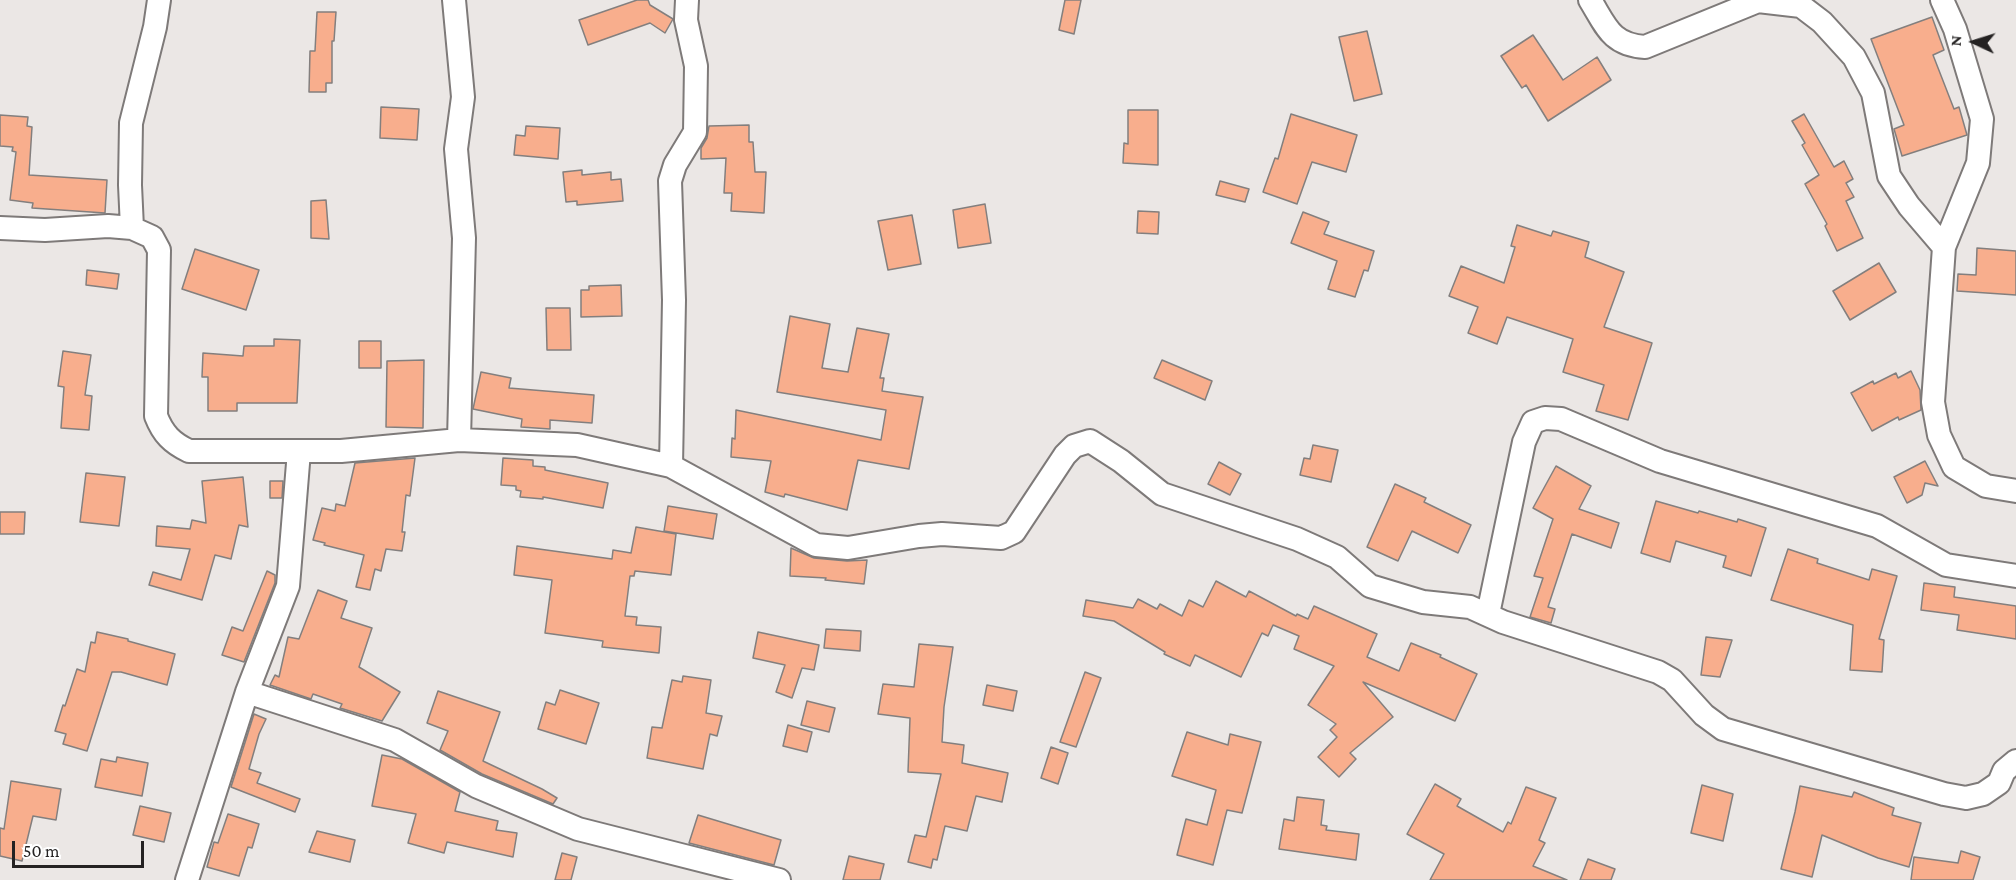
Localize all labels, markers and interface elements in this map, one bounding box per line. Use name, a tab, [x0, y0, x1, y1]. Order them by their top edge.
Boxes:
north arrow	[1944, 12, 2004, 72]
text: N	[1947, 35, 1964, 47]
scale bar	[15, 829, 147, 867]
text: 50 m	[23, 841, 60, 861]

